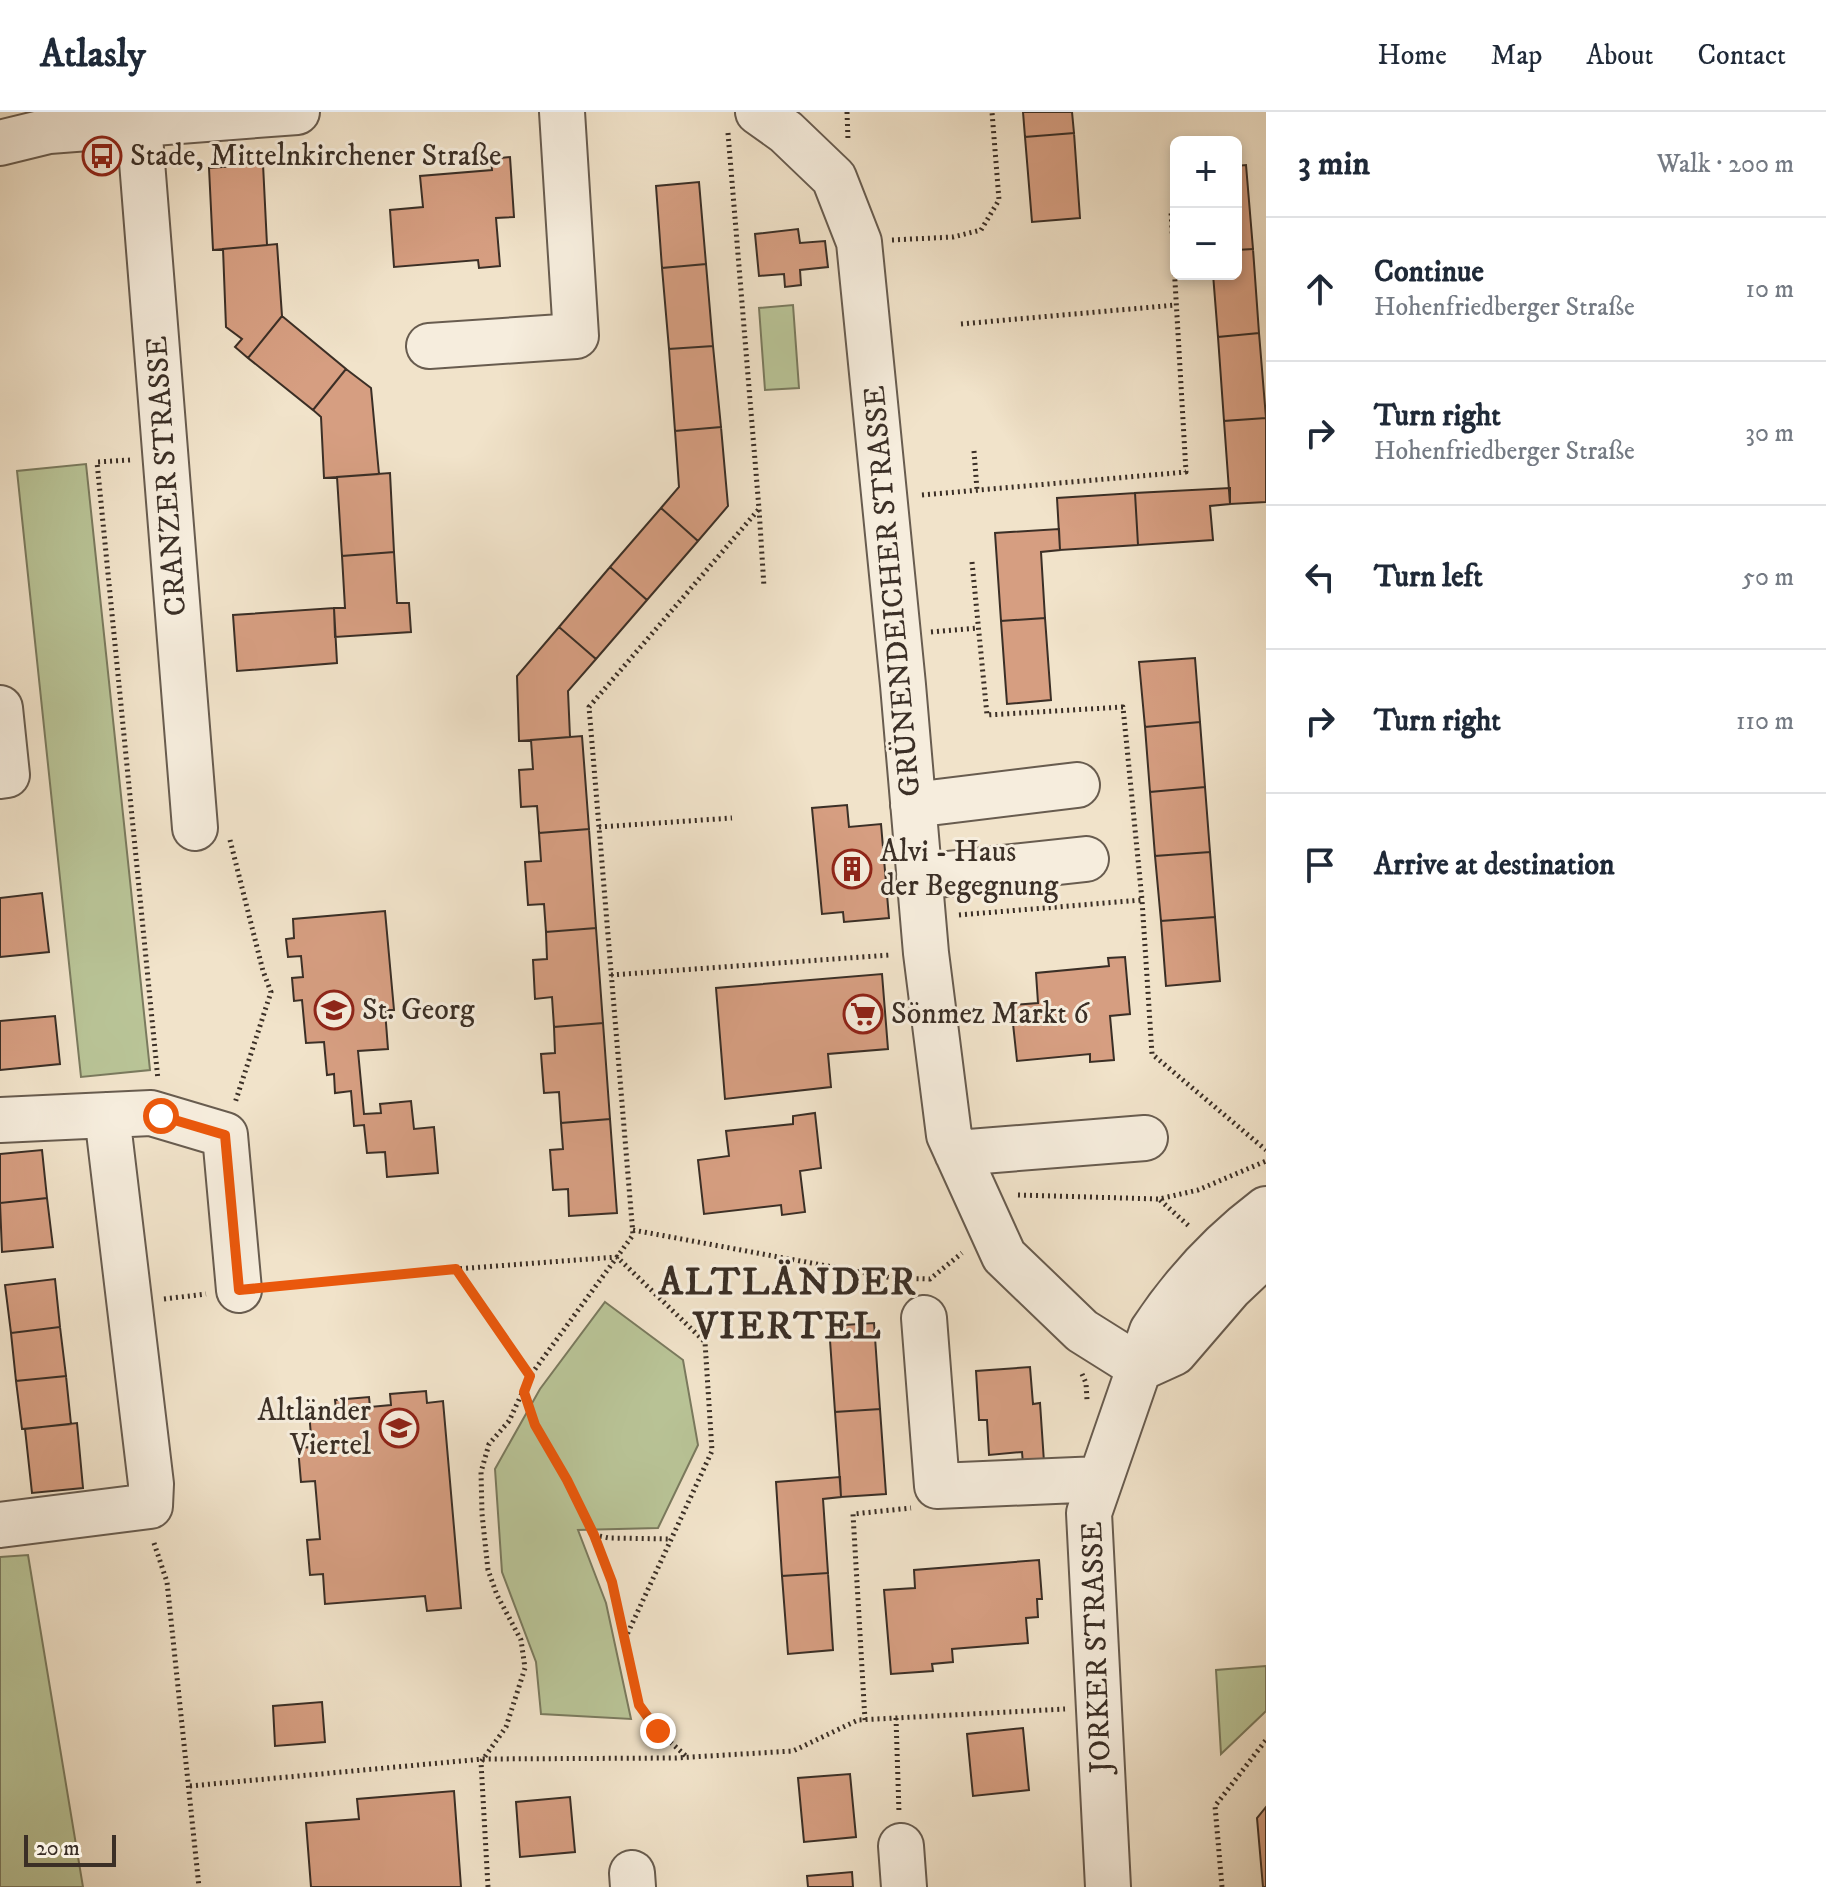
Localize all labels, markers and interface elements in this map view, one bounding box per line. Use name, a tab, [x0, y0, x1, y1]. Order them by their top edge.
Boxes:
text: Atlasly	[40, 31, 146, 79]
text: Home	[1378, 38, 1447, 73]
text: Map	[1491, 38, 1542, 73]
text: About	[1586, 38, 1653, 73]
text: Contact	[1697, 38, 1786, 73]
bus stop icon: Stade, Mittelnkirchener Straße	[81, 135, 123, 177]
map controls	[1170, 136, 1242, 280]
button: +	[1170, 136, 1242, 208]
place label: Stade, Mittelnkirchener Straße	[130, 138, 501, 175]
text: 3 min	[1298, 143, 1370, 185]
text: Walk · 200 m	[1657, 148, 1794, 181]
button: −	[1170, 208, 1242, 280]
text: Continue	[1374, 254, 1484, 291]
icon: ahead	[1298, 267, 1342, 311]
text: 10 m	[1745, 273, 1794, 306]
text: Hohenfriedberger Straße	[1374, 291, 1635, 324]
street label: CRANZER STRASSE	[139, 335, 195, 617]
street label: GRÜNENDEICHER STRASSE	[855, 384, 929, 798]
text: Turn right	[1374, 398, 1501, 435]
icon: right	[1298, 411, 1342, 455]
text: 30 m	[1745, 417, 1794, 450]
text: Hohenfriedberger Straße	[1374, 435, 1635, 468]
icon: left	[1298, 555, 1342, 599]
text: Turn left	[1374, 559, 1483, 596]
text: 50 m	[1742, 561, 1794, 594]
icon: right	[1298, 699, 1342, 743]
text: Turn right	[1374, 703, 1501, 740]
text: 110 m	[1736, 705, 1794, 738]
place label: Alvi - Haus der Begegnung	[880, 834, 1059, 905]
icon: arrive	[1298, 843, 1342, 887]
text: Arrive at destination	[1374, 847, 1615, 884]
building icon: Alvi - Haus der Begegnung	[831, 848, 873, 890]
school or university icon: St. Georg	[313, 989, 355, 1031]
place label: St. Georg	[362, 992, 475, 1029]
supermarket icon: Sönmez Markt 6	[842, 993, 884, 1035]
place label: Sönmez Markt 6	[891, 996, 1090, 1033]
route start	[143, 1098, 179, 1134]
district label: ALTLÄNDER VIERTEL	[658, 1259, 918, 1351]
place label: Altländer Viertel	[258, 1393, 371, 1464]
school or university icon: Altländer Viertel	[378, 1407, 420, 1449]
street label: JORKER STRASSE	[1074, 1521, 1120, 1776]
route end	[640, 1713, 676, 1749]
scale bar	[24, 1831, 116, 1867]
text: 20 m	[36, 1835, 80, 1862]

